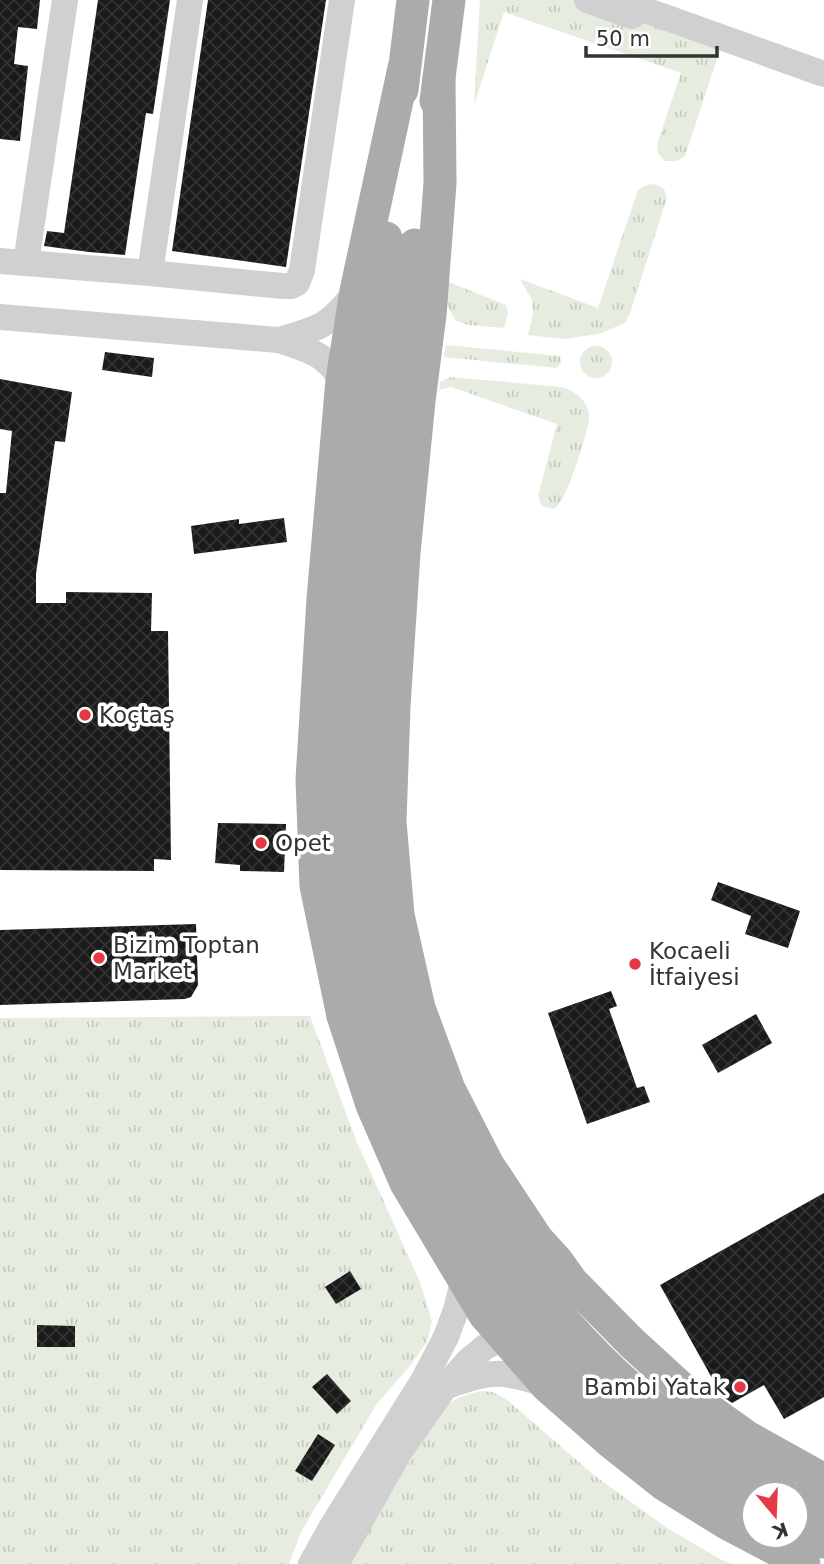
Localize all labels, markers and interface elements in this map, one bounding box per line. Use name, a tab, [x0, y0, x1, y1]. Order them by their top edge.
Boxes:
scale bar	[586, 14, 717, 58]
text: 50 m	[596, 27, 650, 51]
place label: Koçtaş	[99, 702, 175, 728]
marker: Koçtaş	[77, 707, 93, 723]
place label: Opet	[275, 830, 331, 856]
marker: Opet	[253, 835, 269, 851]
place label: Bizim Toptan Market	[113, 932, 260, 984]
place label: Kocaeli İtfaiyesi	[649, 938, 740, 990]
marker: Bizim Toptan Market	[91, 950, 107, 966]
marker: Kocaeli İtfaiyesi	[627, 956, 643, 972]
place label: Bambi Yatak	[584, 1374, 727, 1400]
marker: Bambi Yatak	[732, 1379, 748, 1395]
north arrow	[740, 1480, 810, 1550]
text: K	[769, 1518, 791, 1544]

